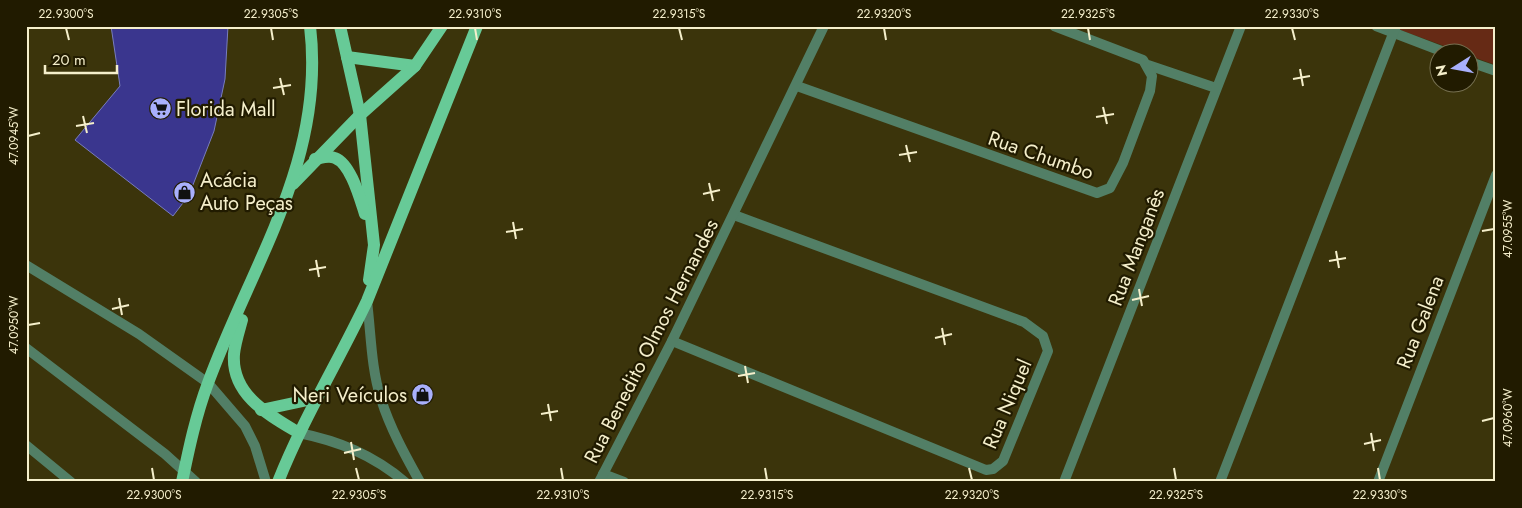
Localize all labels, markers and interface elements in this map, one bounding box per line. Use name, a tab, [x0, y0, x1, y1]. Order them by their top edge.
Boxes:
text: 22.9300°S	[38, 5, 94, 23]
text: 22.9305°S	[244, 5, 299, 23]
text: 22.9310°S	[448, 5, 502, 23]
text: 22.9315°S	[653, 5, 706, 23]
text: 22.9320°S	[857, 5, 912, 23]
text: 22.9325°S	[1061, 5, 1116, 23]
text: 22.9330°S	[1265, 5, 1320, 23]
scale bar	[45, 42, 118, 74]
north arrow	[1430, 42, 1480, 92]
text: 20 m	[52, 49, 86, 71]
text: N	[1430, 63, 1452, 78]
place label: Florida Mall	[176, 95, 276, 124]
supermarket icon: Florida Mall	[148, 97, 172, 121]
text: 47.0945°W	[5, 106, 23, 165]
street label: Rua Chumbo	[984, 124, 1098, 187]
place label: Acácia Auto Peças	[200, 166, 293, 218]
shop icon: Acácia Auto Peças	[172, 180, 196, 204]
street label: Rua Manganês	[1101, 184, 1172, 310]
text: 47.0955°W	[1499, 200, 1517, 258]
street label: Rua Benedito Olmos Hernandes	[577, 214, 726, 468]
street label: Rua Galena	[1389, 271, 1451, 373]
text: 47.0950°W	[5, 295, 23, 355]
street label: Rua Niquel	[976, 355, 1039, 454]
place label: Neri Veículos	[292, 381, 407, 410]
shop icon: Neri Veículos	[411, 383, 435, 407]
text: 47.0960°W	[1499, 388, 1517, 448]
text: 22.9300°S	[126, 486, 182, 504]
text: 22.9305°S	[332, 486, 387, 504]
text: 22.9310°S	[536, 486, 590, 504]
text: 22.9315°S	[741, 486, 794, 504]
text: 22.9320°S	[945, 486, 1000, 504]
text: 22.9325°S	[1149, 486, 1204, 504]
text: 22.9330°S	[1353, 486, 1408, 504]

